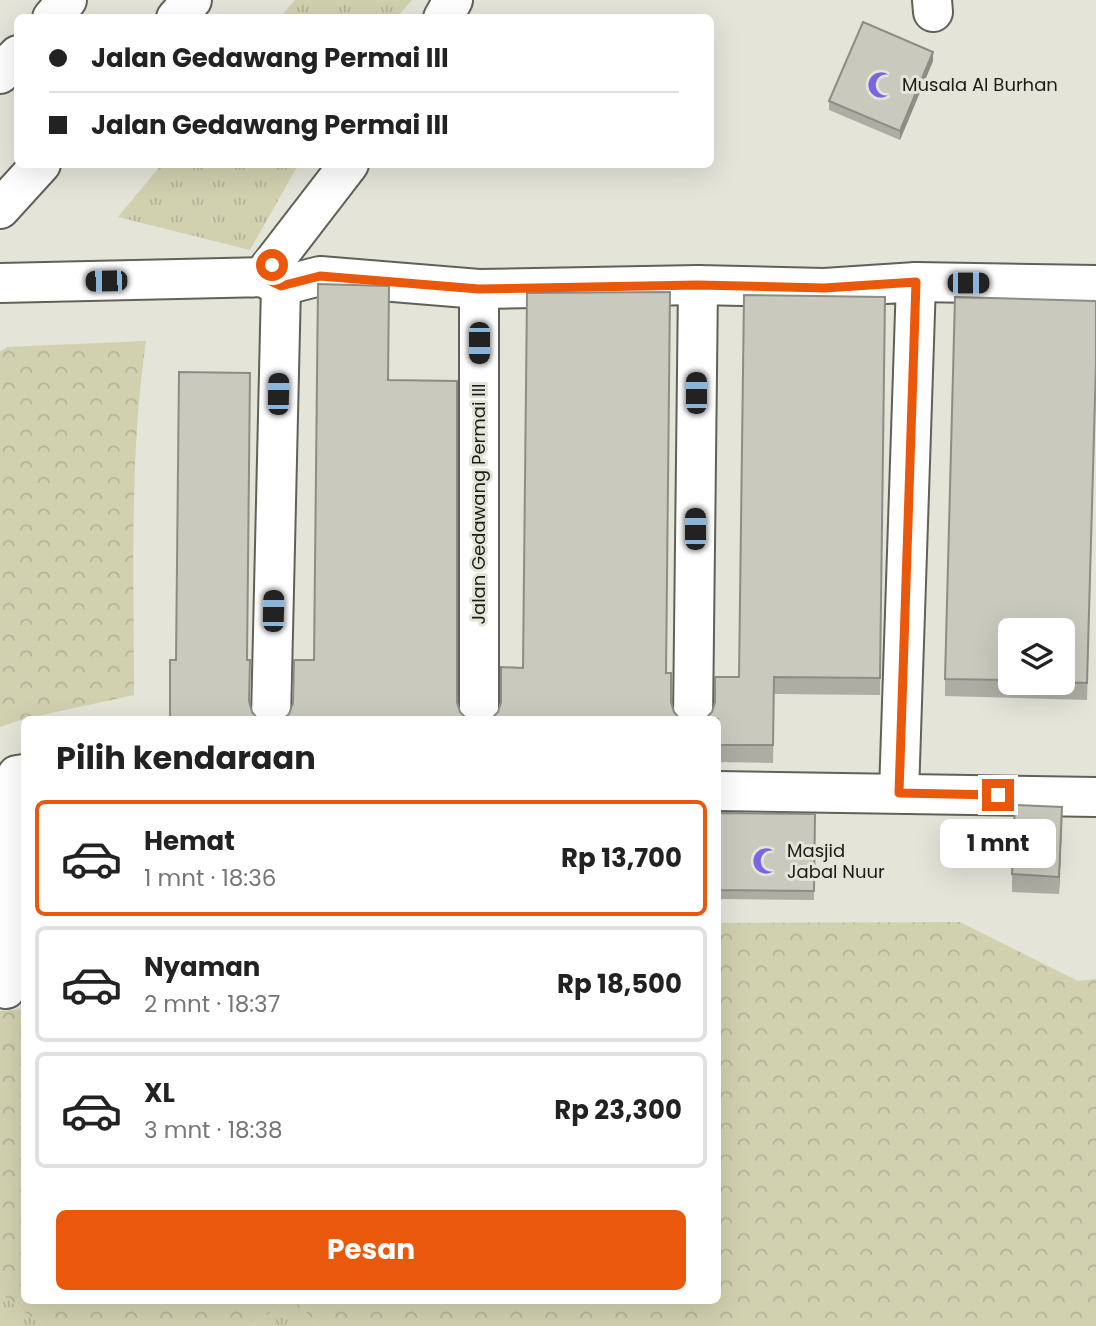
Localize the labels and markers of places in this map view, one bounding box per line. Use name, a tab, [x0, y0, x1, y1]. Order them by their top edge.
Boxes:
mosque icon: Musala Al Burhan	[866, 70, 896, 100]
place label: Musala Al Burhan	[902, 72, 1058, 97]
place label: Masjid Jabal Nuur	[787, 838, 885, 884]
mosque icon: Masjid Jabal Nuur	[751, 846, 781, 876]

